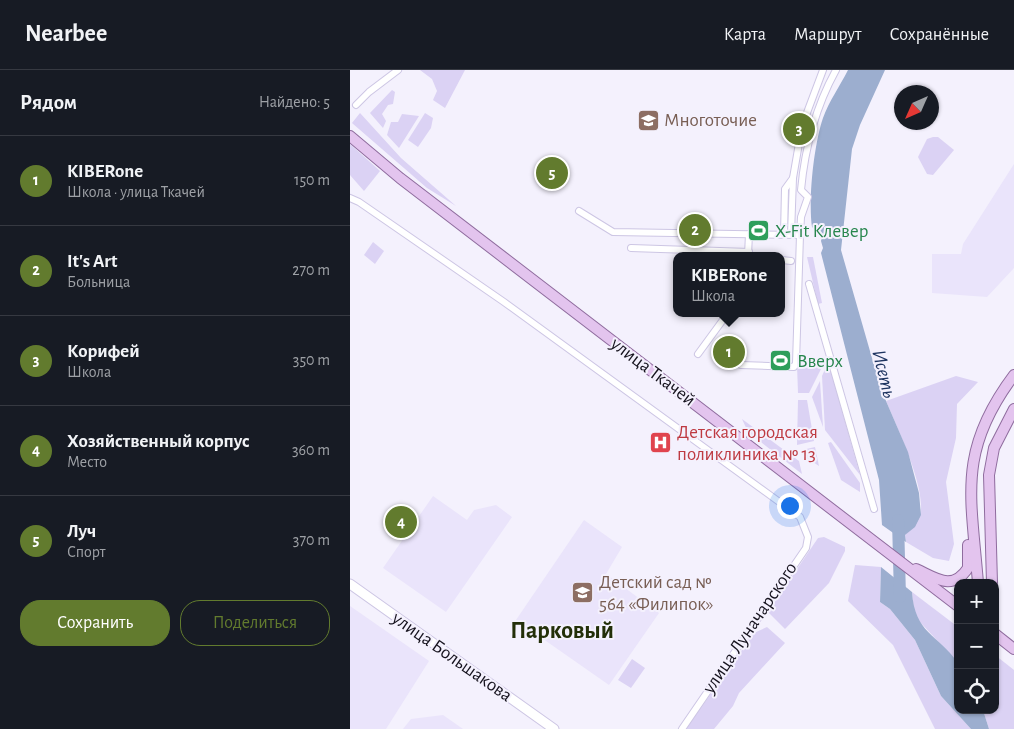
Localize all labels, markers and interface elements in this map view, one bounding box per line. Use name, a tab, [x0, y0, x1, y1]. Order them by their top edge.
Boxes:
text: Nearbee	[25, 22, 107, 46]
text: Карта	[724, 26, 766, 44]
text: Маршрут	[794, 26, 862, 44]
text: Сохранённые	[890, 26, 989, 44]
north arrow	[894, 85, 939, 130]
text: Рядом	[20, 92, 77, 113]
text: Найдено: 5	[259, 94, 330, 110]
school or university icon: Многоточие	[636, 108, 660, 132]
pin: 3	[783, 110, 815, 148]
place label: Многоточие	[664, 111, 757, 130]
pin: 5	[536, 154, 568, 192]
text: KIBERone	[67, 162, 143, 181]
text: 1	[33, 172, 39, 188]
text: 150 m	[294, 172, 330, 188]
text: Школа · улица Ткачей	[67, 184, 205, 200]
pin: 2	[679, 211, 711, 249]
sports icon: X-Fit Клевер	[747, 219, 771, 243]
place label: X-Fit Клевер	[775, 222, 868, 241]
text: It's Art	[67, 252, 117, 271]
popup	[673, 252, 785, 317]
text: 2	[32, 262, 40, 278]
text: 270 m	[292, 262, 330, 278]
text: KIBERone	[691, 266, 767, 285]
text: Больница	[67, 274, 130, 290]
text: Школа	[691, 288, 735, 304]
pin: 1	[713, 333, 745, 371]
street label: улица Ткачей	[606, 334, 699, 410]
text: Корифей	[67, 342, 140, 361]
water label: Исеть	[868, 348, 900, 400]
sports icon: Вверх	[769, 349, 793, 373]
text: 3	[33, 352, 39, 368]
text: 350 m	[293, 352, 330, 368]
place label: Вверх	[797, 352, 843, 371]
text: Школа	[67, 364, 111, 380]
place label: Детская городская поликлиника № 13	[677, 423, 818, 464]
hospital icon: Детская городская поликлиника № 13	[649, 431, 673, 455]
text: Хозяйственный корпус	[67, 432, 250, 451]
text: 4	[32, 442, 40, 458]
text: 360 m	[292, 442, 330, 458]
text: Место	[67, 454, 107, 470]
your location	[777, 493, 803, 519]
pin: 4	[385, 503, 417, 541]
text: Луч	[67, 522, 96, 541]
text: 5	[33, 532, 39, 548]
text: 370 m	[293, 532, 330, 548]
text: Спорт	[67, 544, 106, 560]
street label: улица Луначарского	[699, 559, 801, 698]
place label: Детский сад № 564 «Филипок»	[599, 573, 714, 614]
map controls	[954, 579, 999, 714]
button: +	[954, 579, 999, 624]
school or university icon: Детский сад № 564 «Филипок»	[571, 581, 595, 605]
button: Сохранить	[20, 600, 170, 646]
button: Поделиться	[180, 600, 330, 646]
street label: улица Большакова	[388, 608, 516, 706]
district label: Парковый	[510, 619, 614, 643]
button: −	[954, 624, 999, 669]
button: locate	[954, 669, 999, 714]

